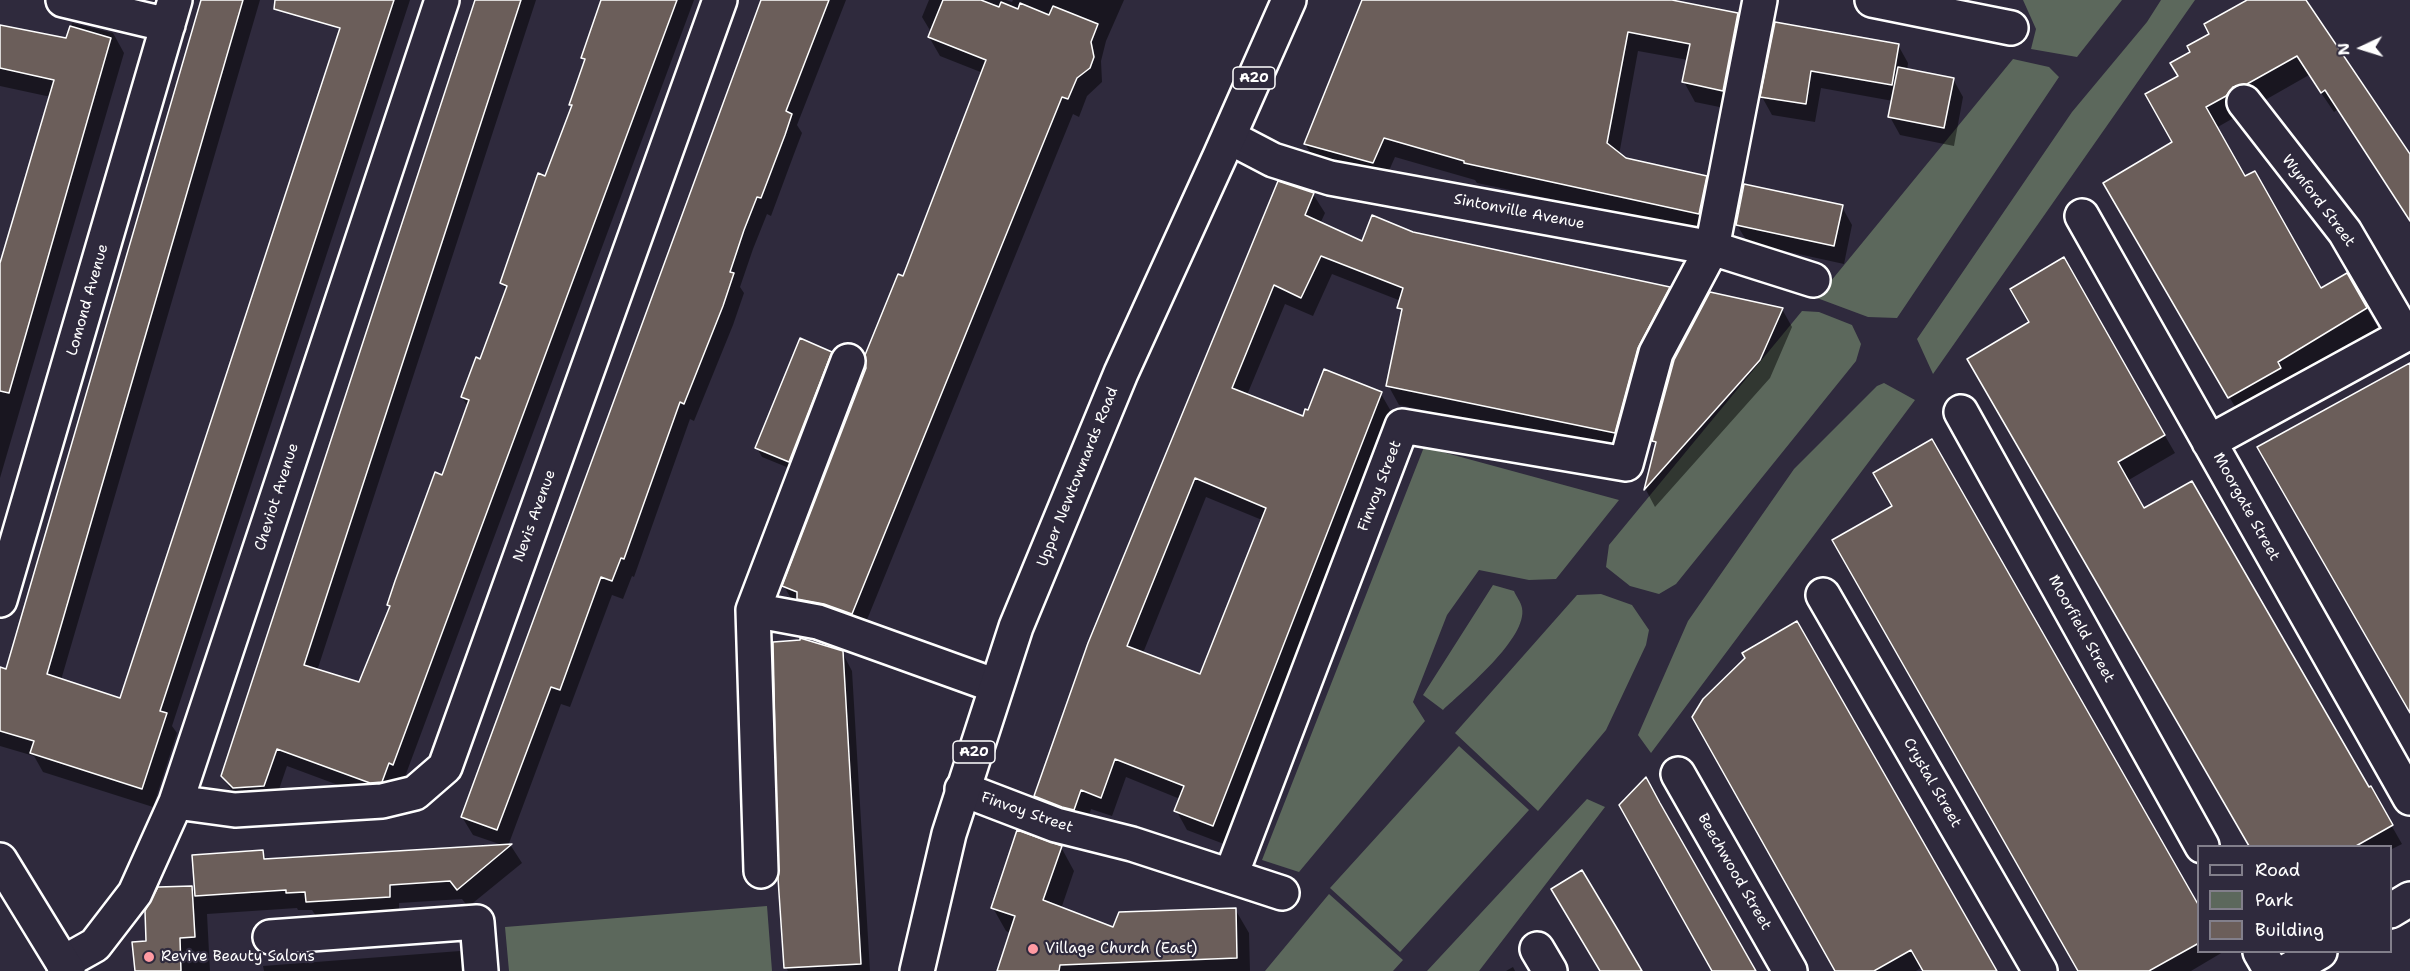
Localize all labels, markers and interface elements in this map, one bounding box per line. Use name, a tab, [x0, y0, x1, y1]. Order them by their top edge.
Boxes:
north arrow	[2332, 18, 2392, 78]
text: N	[2333, 42, 2354, 56]
road number: A20	[1233, 67, 1275, 89]
street label: Wynford Street	[2277, 151, 2359, 251]
street label: Sintonville Avenue	[1452, 190, 1586, 234]
street label: Lomond Avenue	[63, 242, 113, 358]
street label: Upper Newtownards Road	[1034, 385, 1122, 569]
street label: Finvoy Street	[1354, 438, 1406, 534]
street label: Cheviot Avenue	[251, 441, 303, 553]
street label: Moorgate Street	[2209, 450, 2283, 564]
street label: Nevis Avenue	[510, 467, 560, 565]
street label: Moorfield Street	[2044, 572, 2118, 686]
street label: Crystal Street	[1899, 735, 1965, 831]
road number: A20	[953, 741, 995, 763]
street label: Finvoy Street	[979, 789, 1075, 837]
street label: Beechwood Street	[1693, 811, 1775, 933]
legend	[2197, 845, 2392, 953]
text: Road	[2255, 858, 2300, 882]
text: Park	[2255, 888, 2294, 912]
text: Building	[2255, 918, 2324, 942]
place label: Village Church (East)	[1045, 940, 1197, 958]
marker: Village Church (East)	[1026, 942, 1040, 956]
place label: Revive Beauty Salons	[161, 948, 315, 966]
marker: Revive Beauty Salons	[142, 950, 156, 964]

